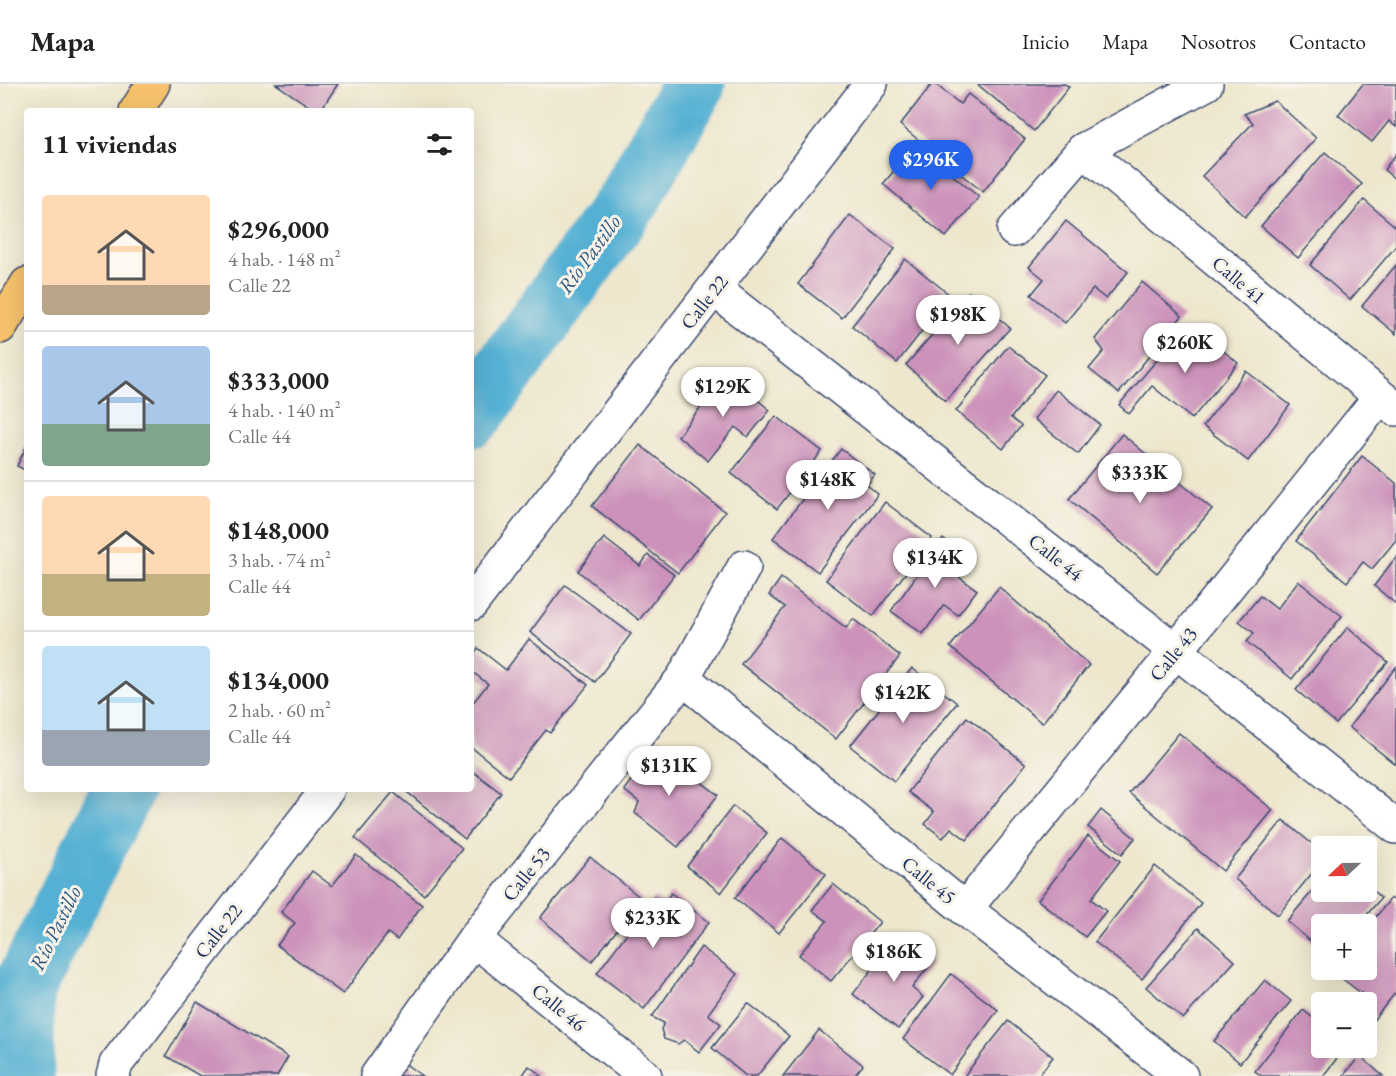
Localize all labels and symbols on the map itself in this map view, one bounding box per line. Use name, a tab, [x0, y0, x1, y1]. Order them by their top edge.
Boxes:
pin: $296K	[889, 140, 973, 191]
water label: Río Pastillo	[551, 209, 627, 299]
street label: Calle 41	[1207, 250, 1271, 310]
street label: Calle 22	[674, 269, 734, 335]
pin: $198K	[916, 295, 1000, 346]
pin: $260K	[1143, 323, 1227, 374]
pin: $129K	[681, 367, 765, 418]
pin: $333K	[1098, 453, 1182, 504]
pin: $148K	[786, 460, 870, 511]
street label: Calle 44	[1023, 527, 1089, 587]
pin: $134K	[893, 538, 977, 589]
street label: Calle 43	[1143, 621, 1203, 687]
pin: $142K	[861, 673, 945, 724]
pin: $131K	[627, 746, 711, 797]
north arrow	[1311, 836, 1377, 902]
street label: Calle 53	[496, 841, 556, 907]
street label: Calle 45	[896, 850, 962, 910]
water label: Río Pastillo	[23, 881, 87, 975]
street label: Calle 22	[188, 898, 248, 964]
pin: $233K	[611, 898, 695, 949]
pin: $186K	[852, 932, 936, 983]
street label: Calle 46	[526, 977, 592, 1037]

